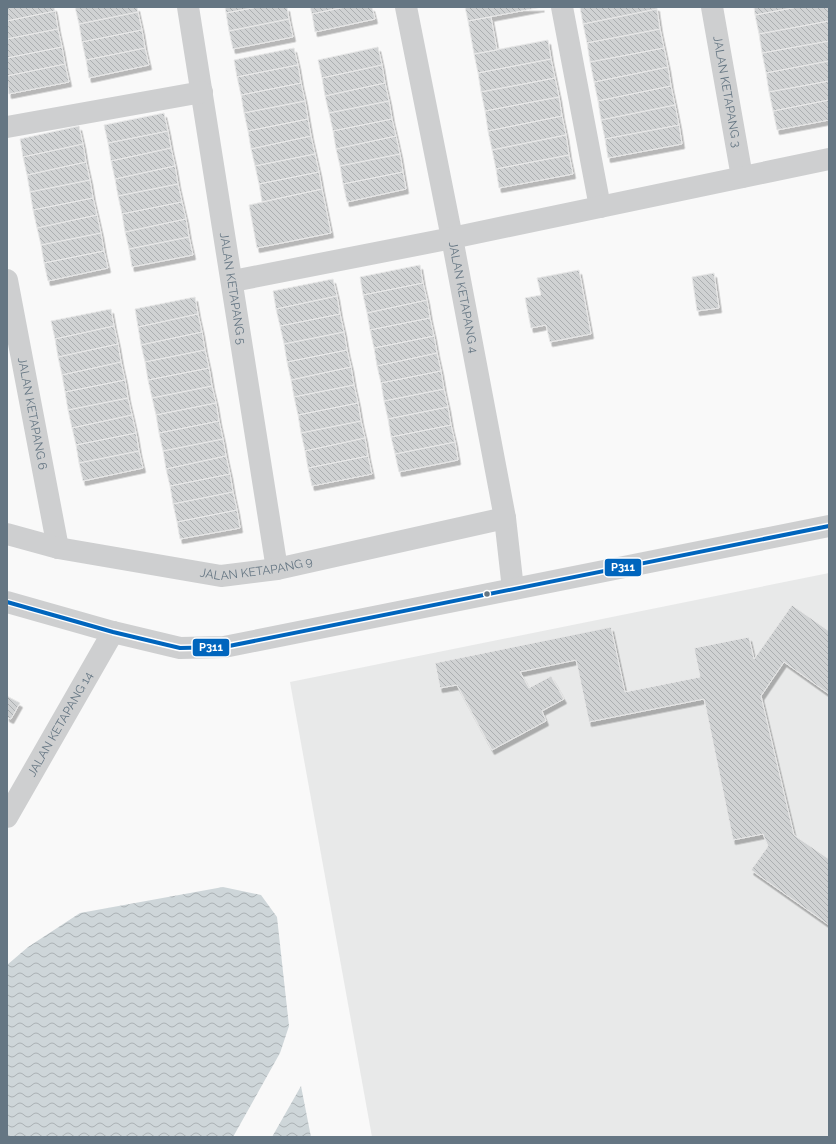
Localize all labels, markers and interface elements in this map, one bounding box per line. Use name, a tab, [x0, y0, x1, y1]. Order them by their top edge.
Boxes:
street label: JALAN KETAPANG 3	[710, 35, 744, 149]
street label: JALAN KETAPANG 5	[217, 231, 248, 346]
street label: JALAN KETAPANG 4	[446, 240, 481, 355]
street label: JALAN KETAPANG 6	[15, 356, 50, 471]
street label: JALAN KETAPANG 9	[199, 554, 314, 583]
line badge: P311	[604, 558, 642, 577]
text: P311	[611, 561, 635, 574]
unlabelled marker	[482, 589, 492, 599]
line badge: P311	[192, 638, 230, 657]
text: P311	[199, 641, 223, 654]
street label: JALAN KETAPANG 14	[25, 669, 96, 779]

